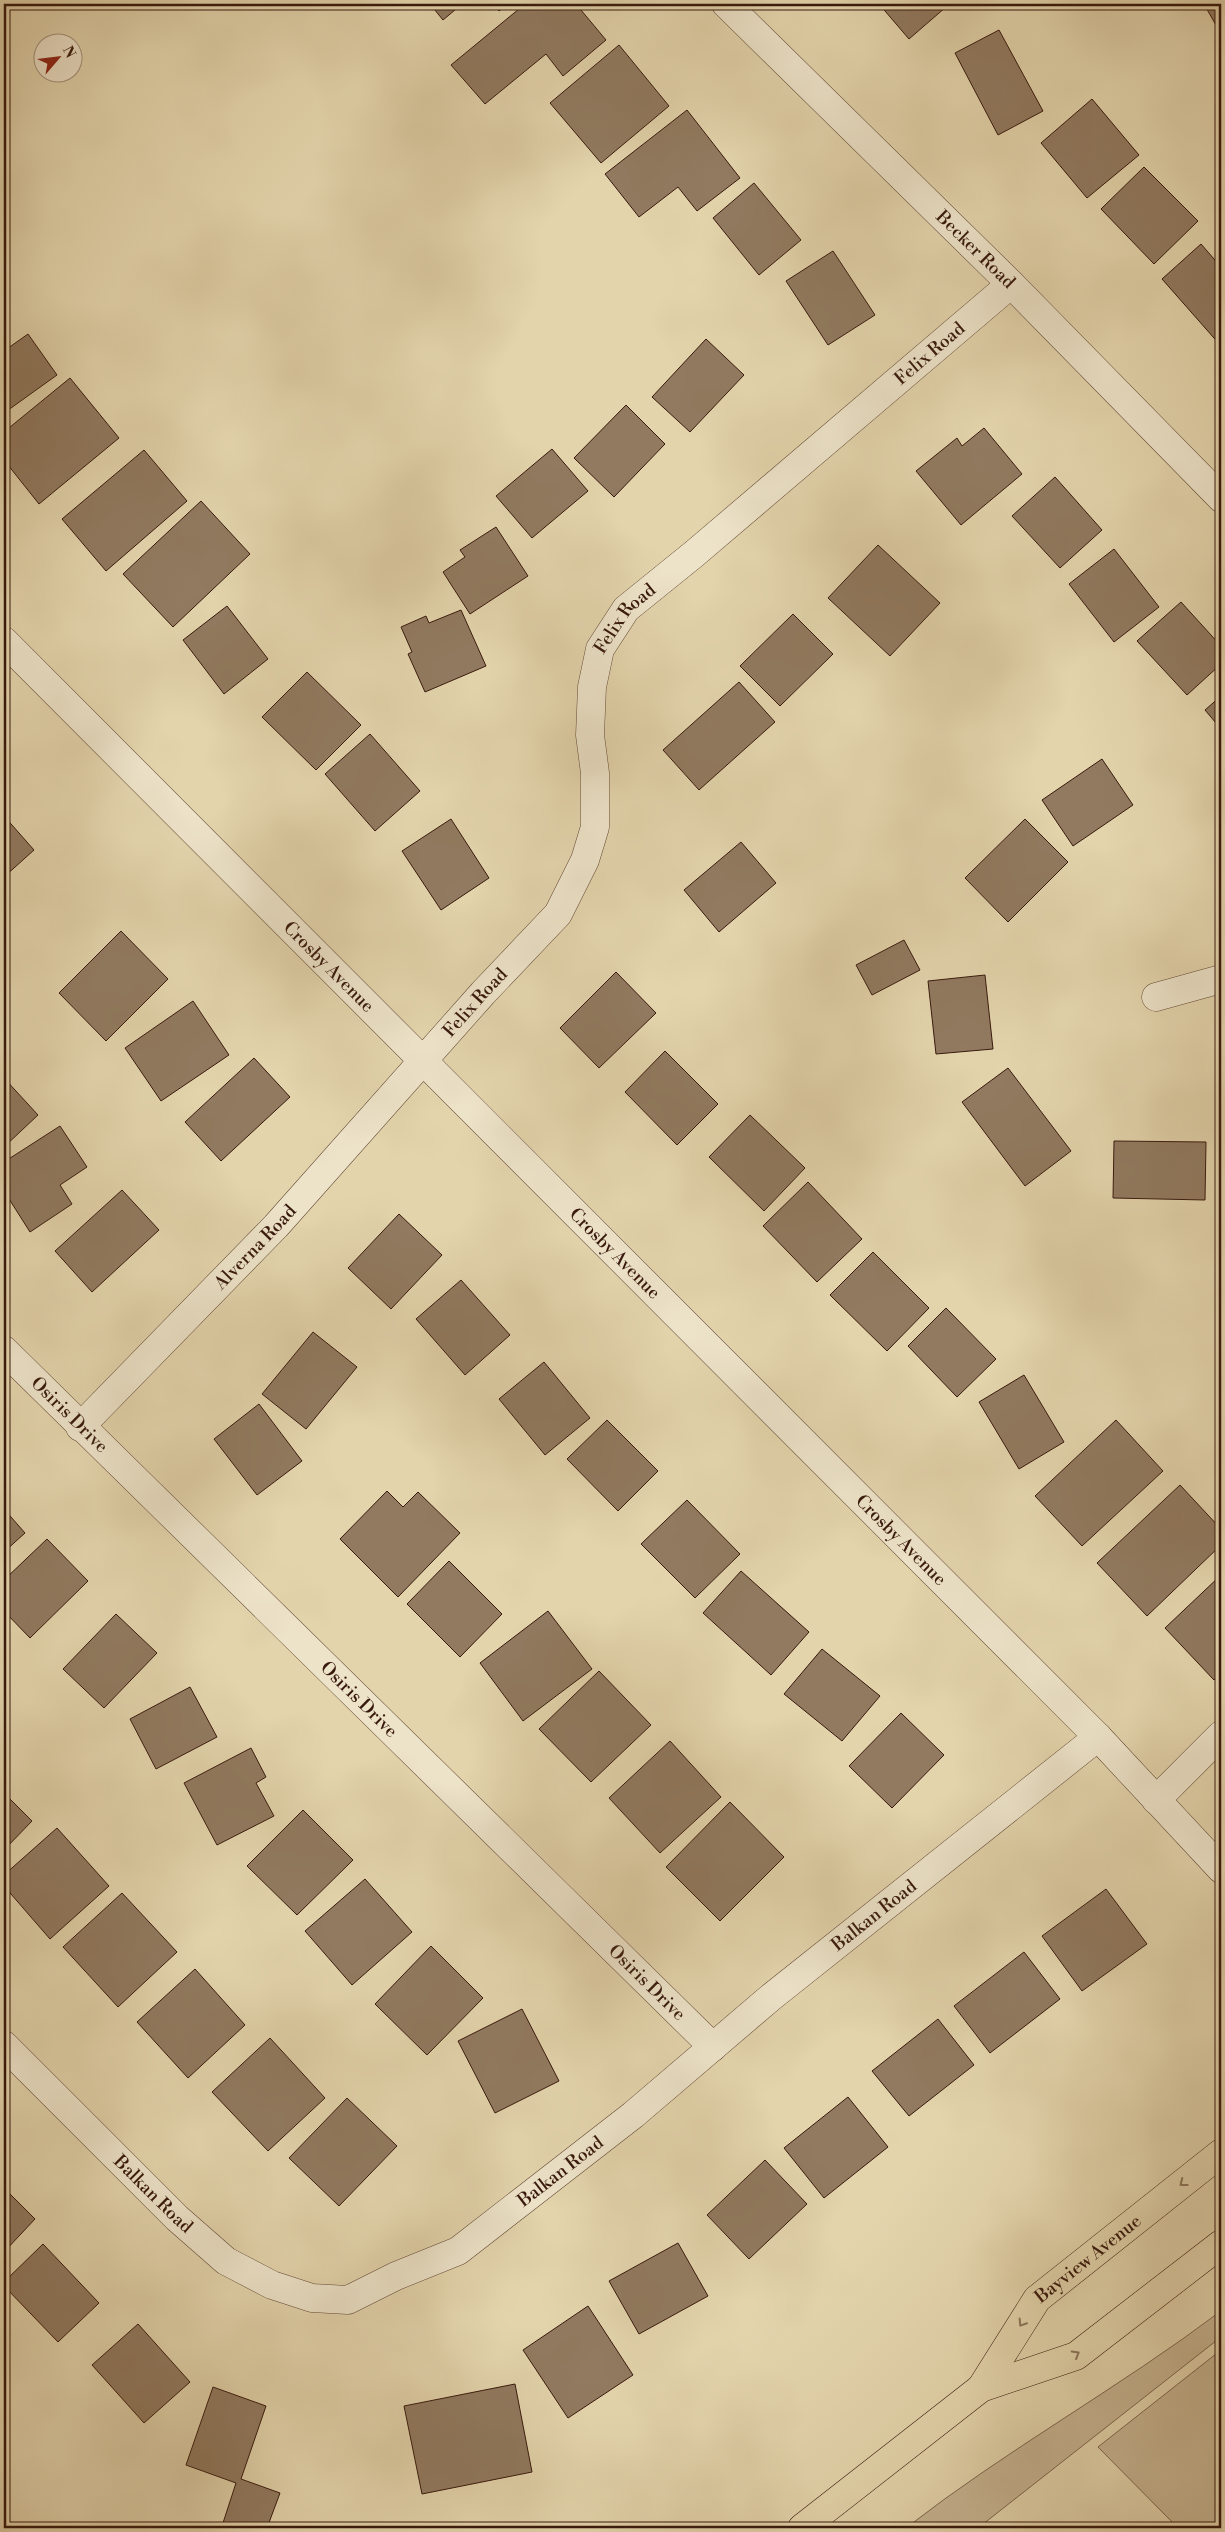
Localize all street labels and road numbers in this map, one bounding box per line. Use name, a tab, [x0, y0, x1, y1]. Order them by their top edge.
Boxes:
street label: Becker Road	[930, 205, 1020, 294]
street label: Felix Road	[890, 317, 971, 390]
street label: Felix Road	[589, 578, 661, 658]
street label: Crosby Avenue	[278, 916, 379, 1017]
street label: Felix Road	[438, 963, 513, 1042]
street label: Alverna Road	[209, 1200, 302, 1295]
street label: Crosby Avenue	[564, 1203, 665, 1304]
street label: Osiris Drive	[26, 1372, 113, 1458]
street label: Crosby Avenue	[850, 1490, 951, 1591]
street label: Osiris Drive	[315, 1656, 402, 1743]
street label: Balkan Road	[826, 1874, 922, 1957]
street label: Osiris Drive	[603, 1940, 690, 2026]
street label: Balkan Road	[512, 2131, 609, 2213]
street label: Balkan Road	[108, 2150, 198, 2239]
street label: Bayview Avenue	[1029, 2210, 1146, 2309]

